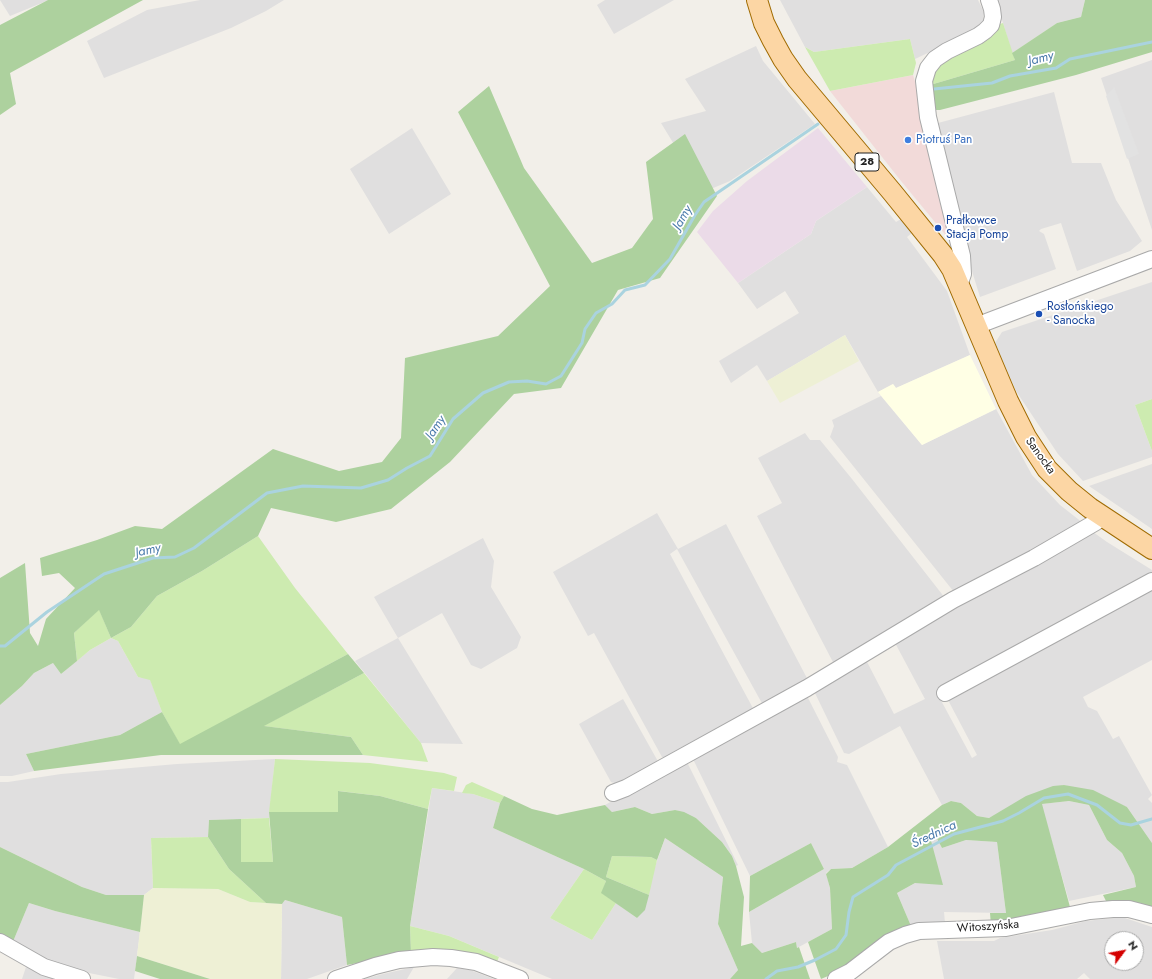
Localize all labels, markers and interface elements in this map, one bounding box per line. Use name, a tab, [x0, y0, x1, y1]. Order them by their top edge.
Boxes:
water label: Jamy	[1027, 48, 1055, 70]
place label: Piotruś Pan	[916, 133, 972, 147]
marker: Piotruś Pan	[903, 135, 913, 145]
road number: 28	[855, 153, 879, 171]
water label: Jamy	[670, 203, 696, 233]
place label: Prałkowce Stacja Pomp	[946, 214, 1008, 242]
marker: Prałkowce Stacja Pomp	[933, 223, 943, 233]
place label: Rosłońskiego - Sanocka	[1047, 300, 1114, 328]
marker: Rosłońskiego - Sanocka	[1034, 309, 1044, 319]
water label: Jamy	[422, 413, 450, 443]
street label: Sanocka	[1022, 435, 1058, 477]
water label: Jamy	[134, 541, 162, 561]
water label: Średnica	[909, 818, 959, 852]
street label: Witoszyńska	[956, 918, 1020, 936]
north arrow	[1104, 931, 1144, 971]
text: N	[1124, 937, 1142, 953]

